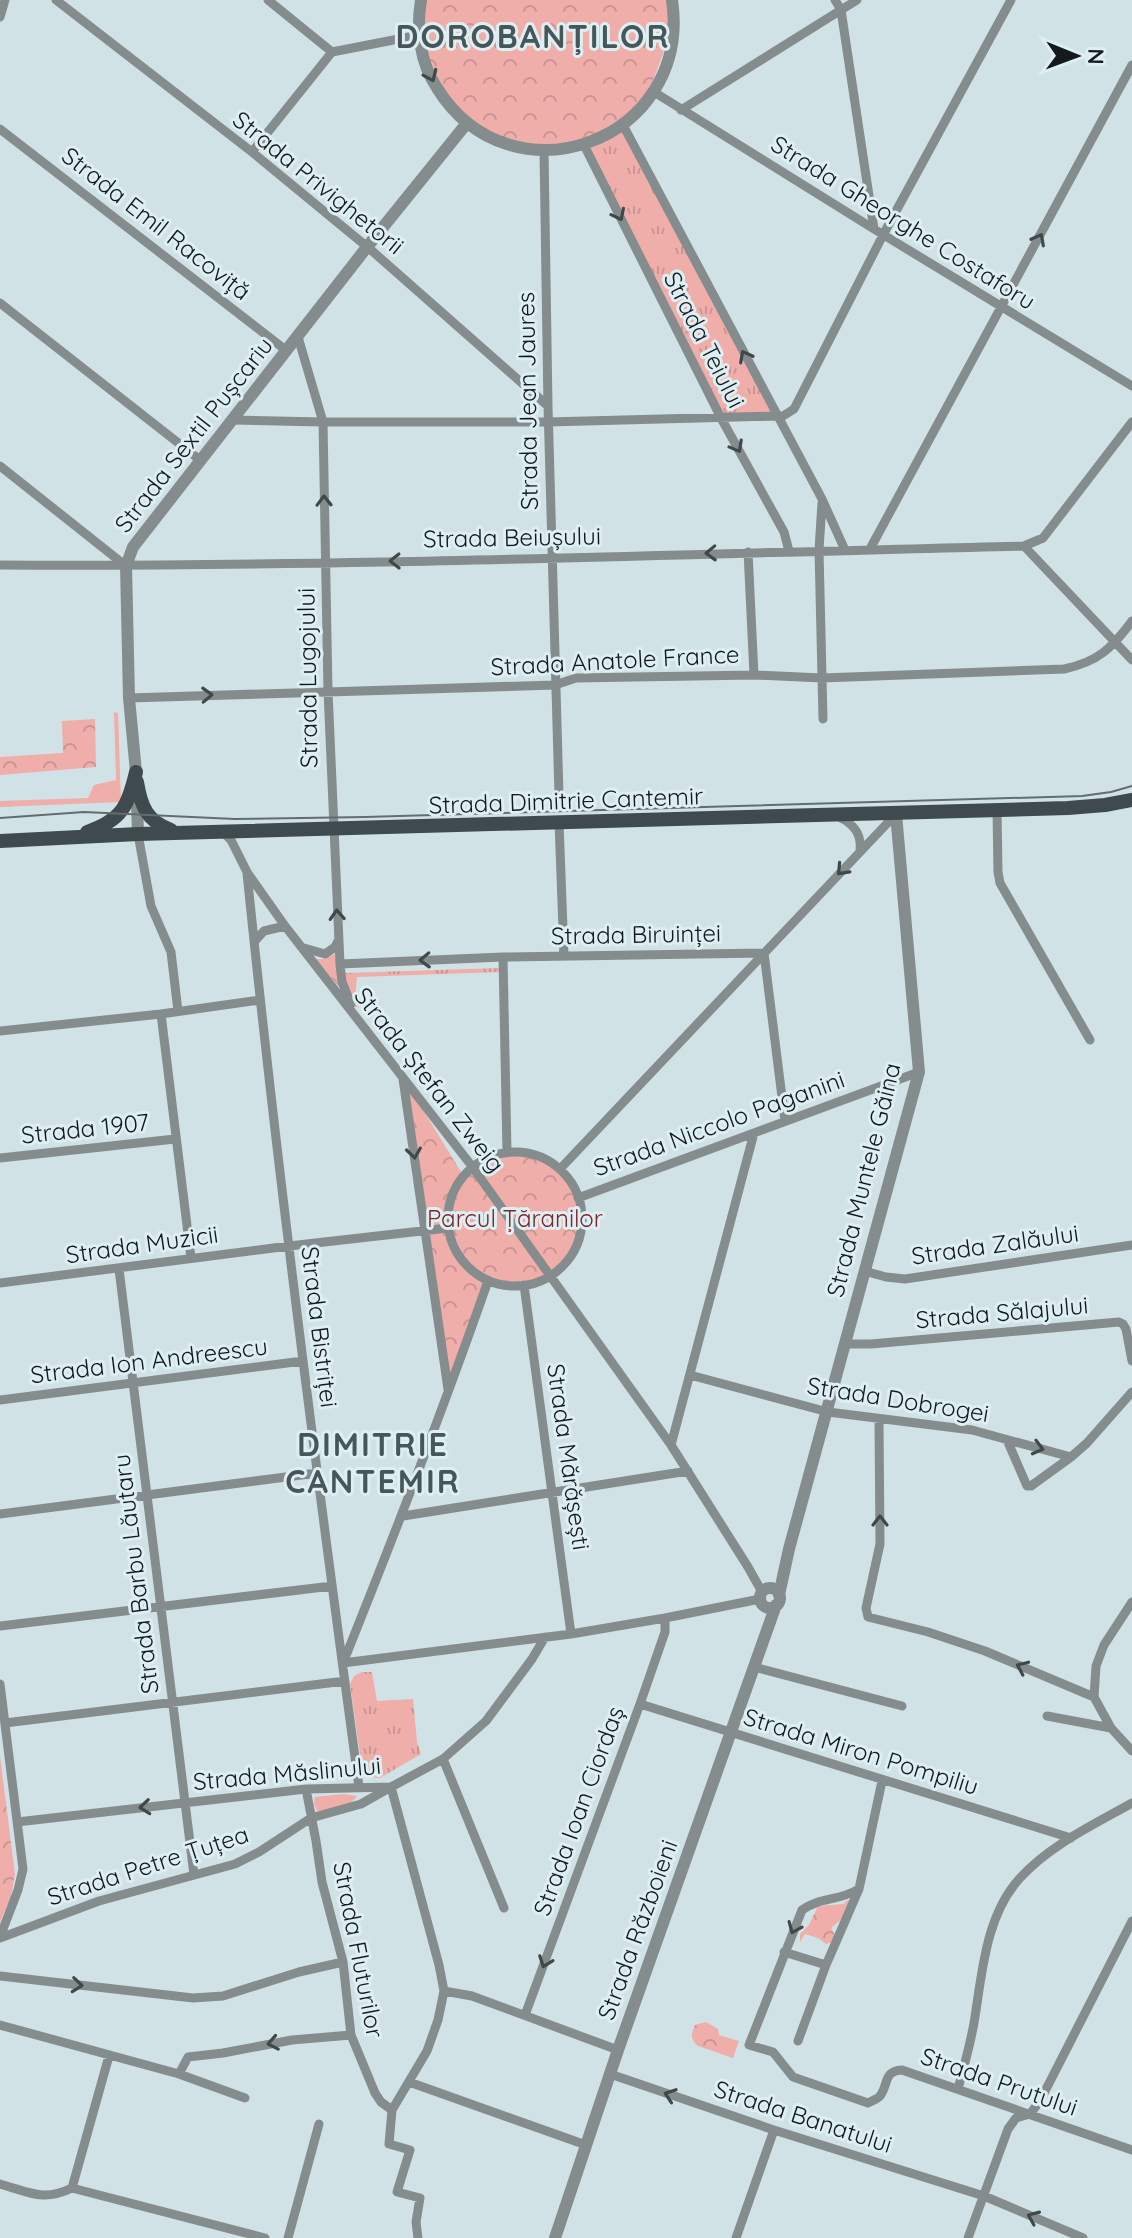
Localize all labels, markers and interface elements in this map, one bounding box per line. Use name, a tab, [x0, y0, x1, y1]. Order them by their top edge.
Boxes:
district label: DOROBANȚILOR	[396, 16, 670, 56]
north arrow	[1036, 16, 1116, 96]
text: N	[1082, 48, 1110, 65]
one-way arrow	[421, 68, 437, 82]
street label: Strada Privighetorii	[227, 104, 410, 260]
street label: Strada Gheorghe Costaforu	[766, 128, 1041, 316]
street label: Strada Emil Racoviță	[56, 140, 257, 306]
one-way arrow	[609, 206, 625, 221]
one-way arrow	[1029, 233, 1045, 247]
street label: Strada Teiului	[658, 266, 752, 413]
street label: Strada Jean Jaures	[510, 292, 544, 510]
street label: Strada Sextil Pușcariu	[108, 331, 279, 538]
one-way arrow	[739, 351, 755, 365]
one-way arrow	[727, 438, 742, 453]
one-way arrow	[316, 494, 333, 507]
street label: Strada Beiușului	[423, 520, 601, 554]
one-way arrow	[704, 545, 717, 562]
one-way arrow	[388, 552, 401, 569]
street label: Strada Lugojului	[290, 588, 324, 768]
street label: Strada Anatole France	[490, 638, 740, 682]
one-way arrow	[201, 687, 214, 704]
street label: Strada Dimitrie Cantemir	[428, 780, 704, 820]
one-way arrow	[837, 861, 852, 875]
one-way arrow	[329, 908, 346, 921]
street label: Strada Biruinței	[551, 918, 721, 950]
one-way arrow	[418, 952, 431, 969]
street label: Strada Ștefan Zweig	[348, 981, 511, 1178]
street label: Strada Muntele Găina	[819, 1060, 907, 1300]
street label: Strada Niccolo Paganini	[589, 1064, 848, 1183]
street label: Strada 1907	[20, 1106, 150, 1150]
one-way arrow	[405, 1146, 422, 1160]
park label: Parcul Țăranilor	[427, 1203, 603, 1233]
street label: Strada Zalăului	[909, 1217, 1080, 1271]
street label: Strada Muzicii	[64, 1218, 220, 1270]
street label: Strada Bistriței	[295, 1245, 345, 1409]
street label: Strada Sălajului	[914, 1290, 1089, 1334]
street label: Strada Ion Andreescu	[29, 1331, 269, 1389]
street label: Strada Mărășești	[541, 1362, 597, 1552]
street label: Strada Dobrogei	[805, 1370, 991, 1428]
district label: DIMITRIE CANTEMIR	[285, 1424, 461, 1501]
one-way arrow	[1030, 1439, 1044, 1456]
street label: Strada Barbu Lăutaru	[105, 1453, 165, 1696]
one-way arrow	[871, 1514, 888, 1527]
one-way arrow	[1015, 1661, 1030, 1677]
street label: Strada Miron Pompiliu	[740, 1701, 982, 1801]
street label: Strada Ioan Ciordaș	[526, 1702, 630, 1919]
street label: Strada Măslinului	[192, 1750, 382, 1796]
one-way arrow	[138, 1799, 151, 1816]
street label: Strada Petre Țuțea	[43, 1818, 252, 1912]
street label: Strada Războieni	[591, 1835, 684, 2024]
street label: Strada Fluturilor	[327, 1859, 391, 2040]
one-way arrow	[787, 1920, 803, 1934]
one-way arrow	[538, 1954, 555, 1968]
one-way arrow	[71, 1976, 84, 1993]
one-way arrow	[266, 2034, 280, 2051]
street label: Strada Prutului	[917, 2040, 1082, 2122]
street label: Strada Banatului	[711, 2073, 896, 2159]
one-way arrow	[664, 2088, 678, 2104]
one-way arrow	[1027, 2211, 1041, 2227]

